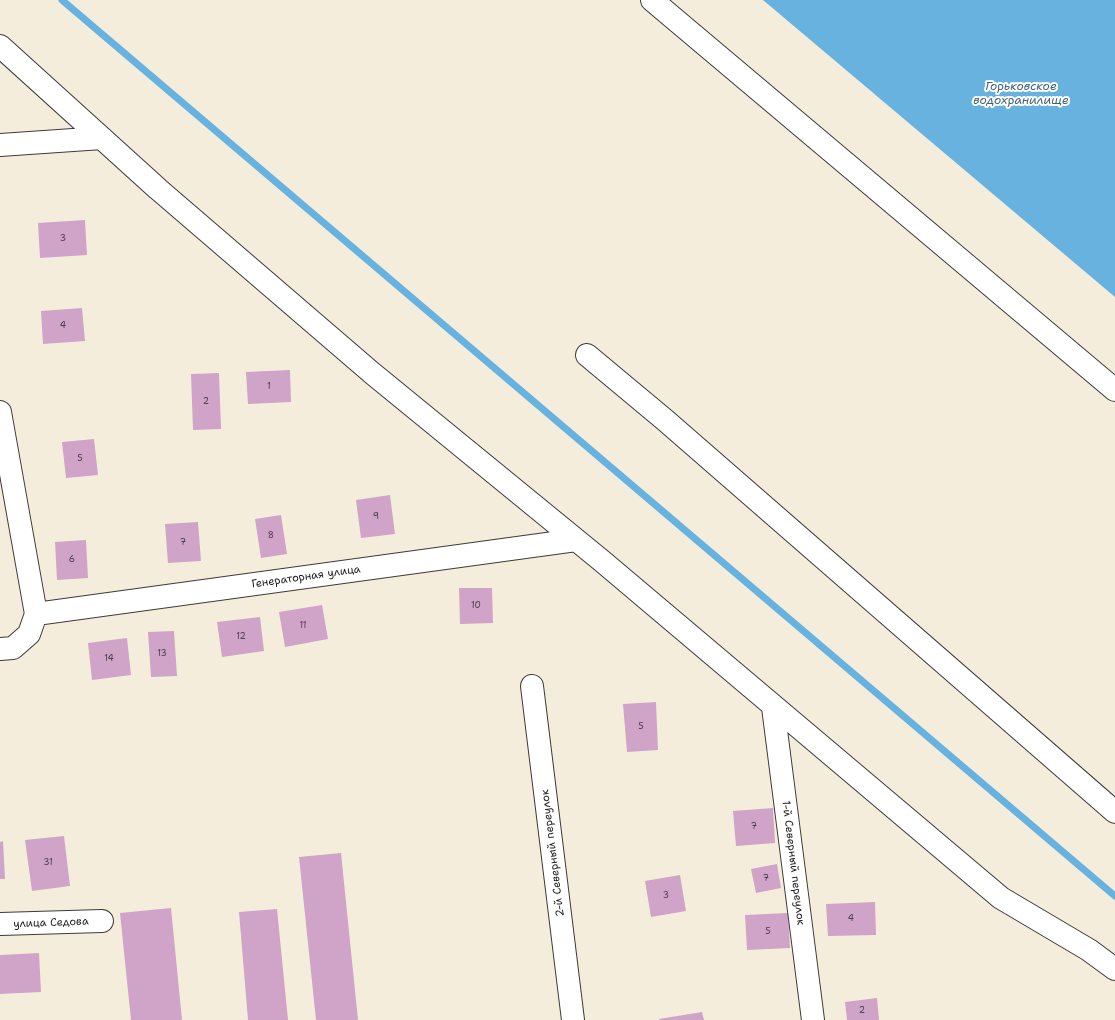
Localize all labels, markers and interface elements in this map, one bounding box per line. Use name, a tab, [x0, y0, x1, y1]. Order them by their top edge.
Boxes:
water label: Горьковское водохранилище	[973, 80, 1069, 108]
house number: 3	[60, 234, 66, 244]
house number: 4	[60, 321, 66, 331]
house number: 1	[267, 382, 271, 392]
house number: 2	[203, 397, 209, 407]
house number: 5	[77, 454, 83, 464]
house number: 9	[373, 512, 379, 522]
house number: 8	[268, 531, 274, 541]
house number: 7	[180, 538, 186, 548]
house number: 6	[69, 555, 75, 565]
street label: Генераторная улица	[251, 563, 361, 591]
house number: 10	[471, 601, 481, 611]
house number: 11	[299, 621, 307, 631]
house number: 12	[236, 632, 246, 642]
house number: 13	[157, 649, 167, 659]
house number: 14	[104, 654, 114, 664]
house number: 5	[638, 722, 644, 732]
street label: 2-й Северный переулок	[539, 789, 567, 917]
street label: 1-й Северный переулок	[779, 800, 807, 926]
house number: 7	[751, 822, 757, 832]
house number: 31	[43, 858, 53, 868]
house number: 7	[763, 874, 769, 884]
house number: 3	[663, 891, 669, 901]
house number: 4	[848, 914, 854, 924]
street label: улица Седова	[13, 915, 89, 931]
house number: 5	[765, 927, 771, 937]
house number: 2	[859, 1006, 865, 1016]

